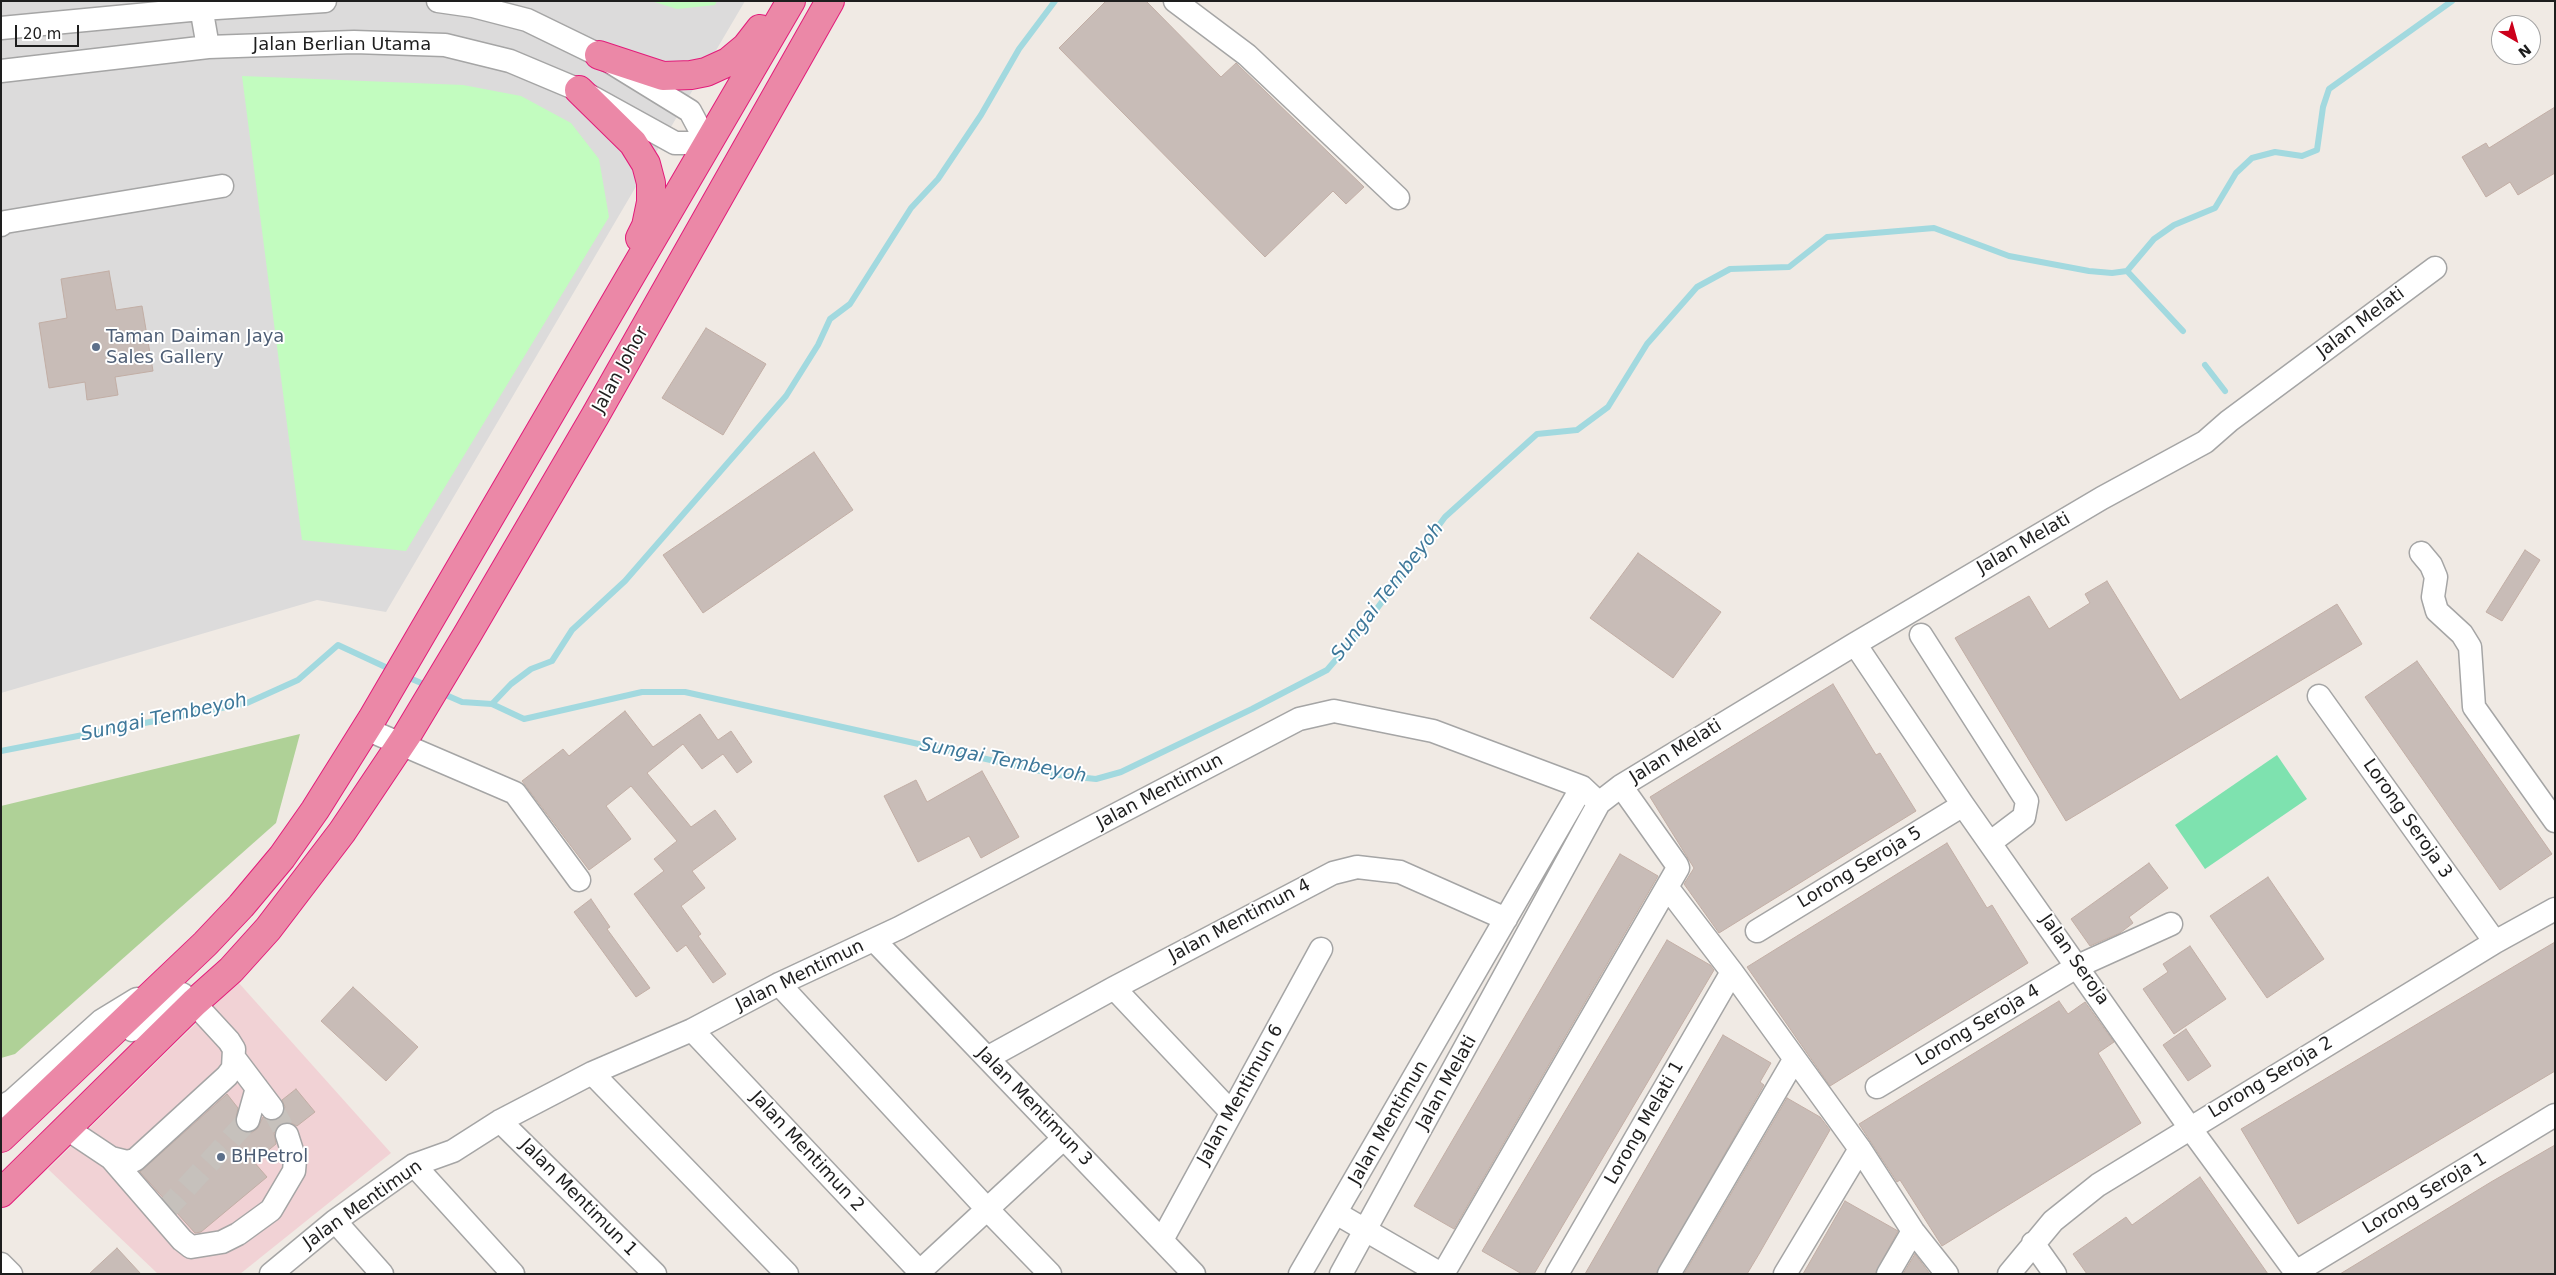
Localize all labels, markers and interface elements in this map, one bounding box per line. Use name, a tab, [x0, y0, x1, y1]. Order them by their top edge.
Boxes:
scale bar	[18, 15, 81, 47]
north arrow	[2491, 15, 2541, 65]
text: 20 m	[23, 25, 61, 43]
street label: Jalan Berlian Utama	[253, 34, 431, 56]
text: N	[2515, 41, 2534, 61]
street label: Jalan Melati	[2313, 283, 2409, 363]
street label: Jalan Johor	[588, 323, 654, 417]
place label: Taman Daiman Jaya Sales Gallery	[106, 326, 284, 368]
marker: Taman Daiman Jaya Sales Gallery	[90, 341, 102, 353]
street label: Jalan Melati	[1973, 509, 2075, 579]
water label: Sungai Tembeyoh	[1327, 518, 1449, 666]
water label: Sungai Tembeyoh	[79, 689, 249, 747]
street label: Jalan Melati	[1626, 715, 1726, 789]
water label: Sungai Tembeyoh	[918, 734, 1088, 788]
street label: Jalan Mentimun	[1093, 750, 1227, 834]
street label: Lorong Seroja 3	[2358, 755, 2456, 883]
street label: Lorong Seroja 5	[1794, 822, 1926, 914]
street label: Jalan Mentimun 4	[1166, 875, 1314, 967]
street label: Jalan Seroja	[2035, 910, 2113, 1010]
street label: Jalan Mentimun	[732, 936, 868, 1016]
street label: Lorong Seroja 4	[1912, 980, 2044, 1072]
street label: Jalan Mentimun 6	[1193, 1021, 1289, 1169]
street label: Jalan Melati	[1412, 1032, 1482, 1134]
street label: Lorong Seroja 2	[2205, 1032, 2337, 1124]
street label: Jalan Mentimun 3	[972, 1043, 1096, 1171]
street label: Jalan Mentimun	[1345, 1057, 1433, 1189]
street label: Lorong Melati 1	[1601, 1057, 1689, 1189]
street label: Jalan Mentimun 2	[746, 1087, 868, 1217]
street label: Jalan Mentimun 1	[515, 1135, 641, 1261]
place label: BHPetrol	[231, 1146, 308, 1168]
street label: Lorong Seroja 1	[2359, 1148, 2491, 1240]
marker: BHPetrol	[215, 1151, 227, 1163]
street label: Jalan Mentimun	[299, 1156, 427, 1254]

